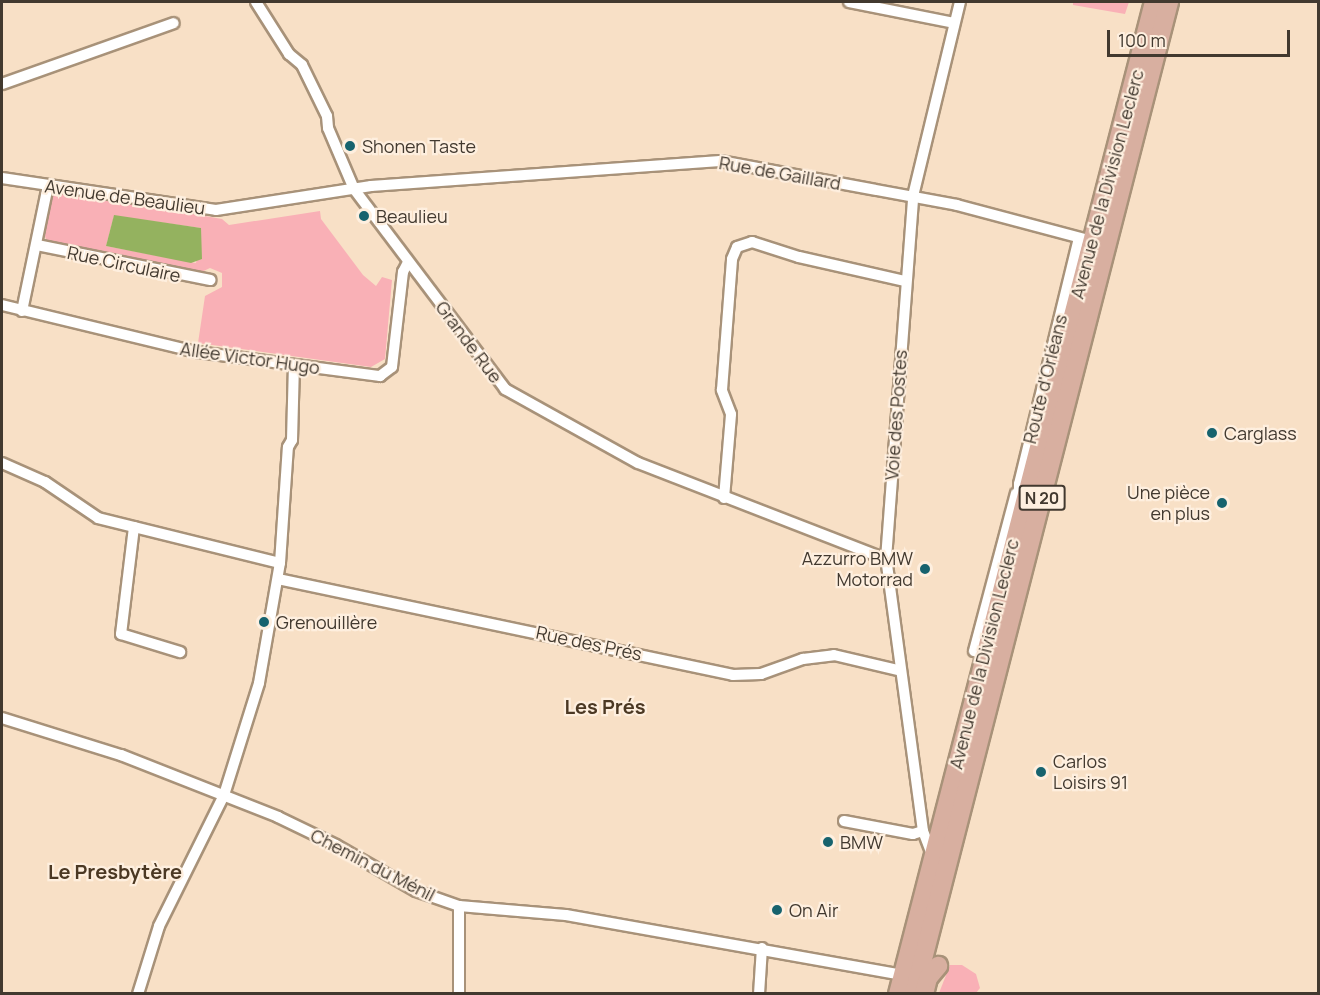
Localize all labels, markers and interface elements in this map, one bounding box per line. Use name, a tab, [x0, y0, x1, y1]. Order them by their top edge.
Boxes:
scale bar	[1110, 18, 1293, 56]
text: 100 m	[1118, 28, 1166, 52]
street label: Avenue de la Division Leclerc	[1066, 67, 1148, 301]
place label: Shonen Taste	[362, 135, 476, 157]
marker: Shonen Taste	[343, 139, 357, 153]
street label: Rue de Gaillard	[717, 152, 843, 194]
street label: Avenue de Beaulieu	[43, 175, 207, 219]
place label: Beaulieu	[376, 205, 448, 227]
marker: Beaulieu	[357, 209, 371, 223]
street label: Rue Circulaire	[65, 241, 183, 287]
street label: Grande Rue	[431, 297, 507, 387]
street label: Route d'Orléans	[1019, 312, 1071, 446]
street label: Allée Victor Hugo	[179, 337, 321, 379]
street label: Voie des Postes	[881, 349, 911, 481]
place label: Carglass	[1224, 422, 1297, 444]
marker: Carglass	[1205, 426, 1219, 440]
place label: Une pièce en plus	[1127, 482, 1210, 524]
road number: N 20	[1018, 485, 1066, 511]
marker: Une pièce en plus	[1215, 496, 1229, 510]
street label: Avenue de la Division Leclerc	[945, 537, 1023, 771]
place label: Azzurro BMW Motorrad	[802, 548, 913, 590]
marker: Azzurro BMW Motorrad	[918, 562, 932, 576]
place label: Grenouillère	[276, 611, 377, 633]
marker: Grenouillère	[257, 615, 271, 629]
street label: Rue des Prés	[534, 621, 644, 665]
district label: Les Prés	[564, 694, 646, 718]
place label: Carlos Loisirs 91	[1053, 751, 1128, 794]
marker: Carlos Loisirs 91	[1034, 765, 1048, 779]
street label: Chemin du Ménil	[307, 824, 439, 906]
place label: BMW	[840, 831, 883, 853]
marker: BMW	[821, 835, 835, 849]
district label: Le Presbytère	[48, 859, 182, 883]
place label: On Air	[789, 899, 838, 921]
marker: On Air	[770, 903, 784, 917]

